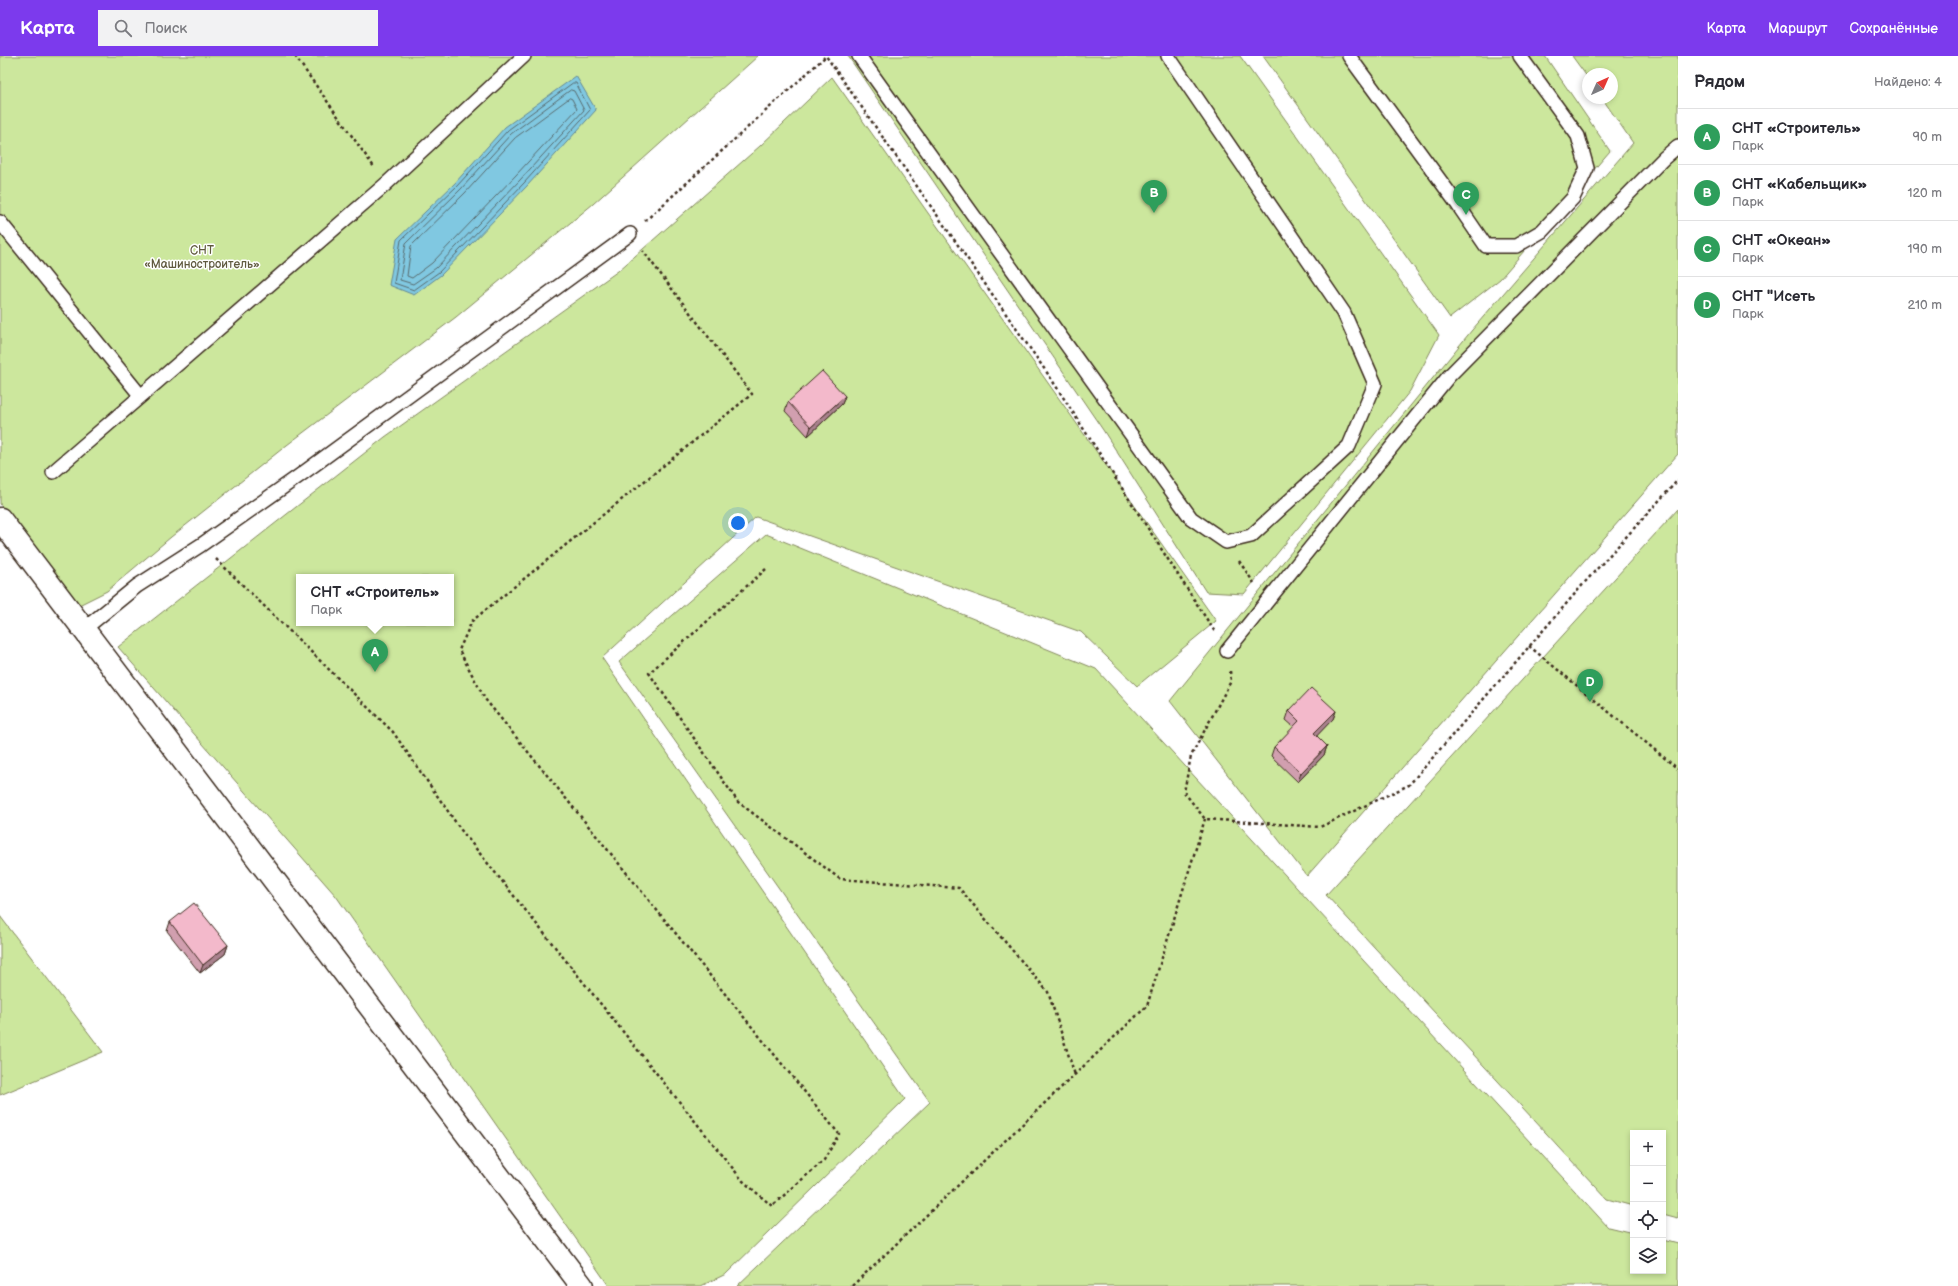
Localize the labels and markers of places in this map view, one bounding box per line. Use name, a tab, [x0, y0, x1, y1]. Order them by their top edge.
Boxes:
pin: B	[1141, 180, 1167, 213]
pin: C	[1453, 182, 1479, 215]
pin: A	[362, 639, 388, 672]
pin: D	[1577, 669, 1603, 702]

